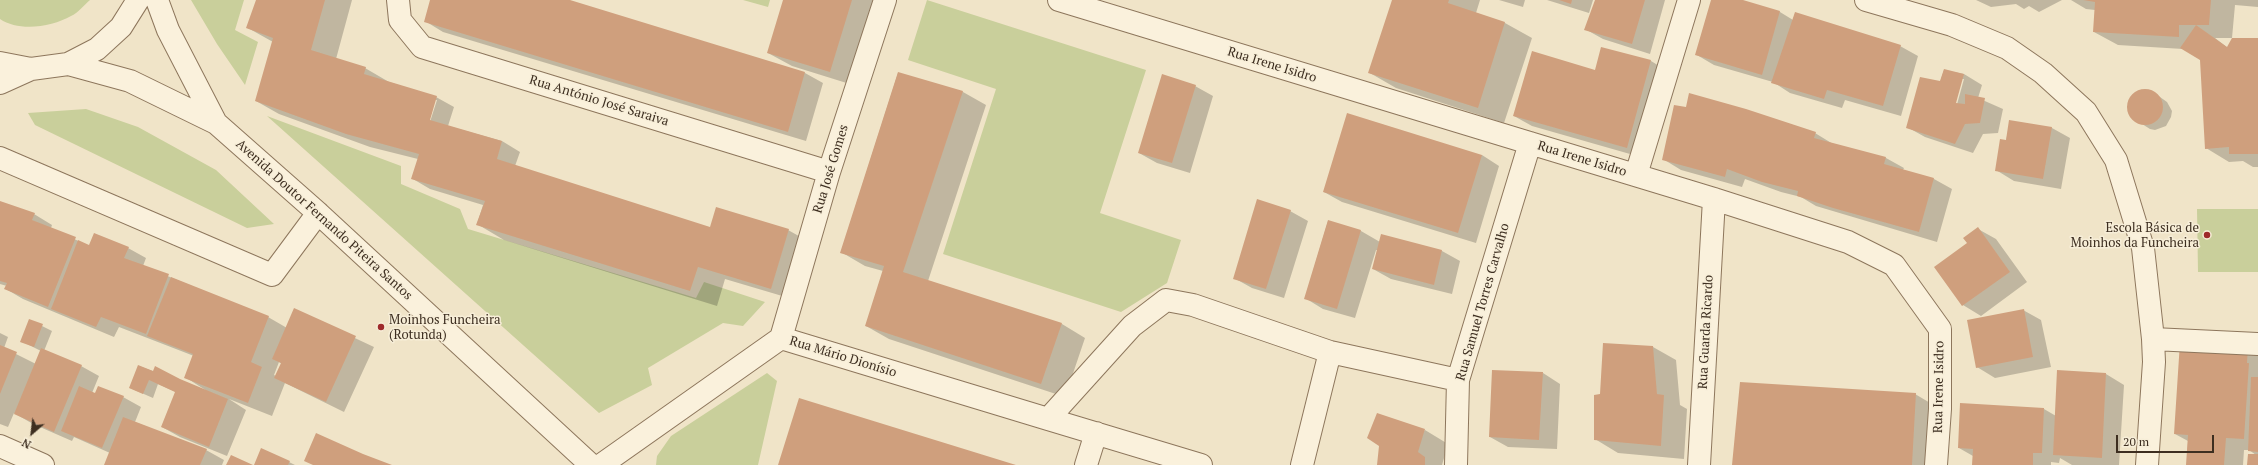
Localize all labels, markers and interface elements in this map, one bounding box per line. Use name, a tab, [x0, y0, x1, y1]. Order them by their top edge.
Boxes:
street label: Rua Irene Isidro	[1225, 44, 1319, 86]
street label: Rua António José Saraiva	[527, 72, 671, 130]
street label: Rua José Gomes	[810, 123, 852, 215]
street label: Avenida Doutor Fernando Piteira Santos	[233, 137, 415, 303]
street label: Rua Irene Isidro	[1535, 138, 1629, 180]
place label: Escola Básica de Moinhos da Funcheira	[2070, 220, 2199, 251]
street label: Rua Samuel Torres Carvalho	[1453, 221, 1513, 383]
marker: Escola Básica de Moinhos da Funcheira	[2202, 230, 2212, 240]
street label: Rua Guarda Ricardo	[1695, 274, 1717, 390]
place label: Moinhos Funcheira (Rotunda)	[389, 312, 501, 343]
marker: Moinhos Funcheira (Rotunda)	[376, 322, 386, 332]
street label: Rua Mário Dionísio	[788, 333, 898, 381]
street label: Rua Irene Isidro	[1930, 341, 1948, 433]
north arrow	[12, 413, 52, 453]
scale bar	[2118, 427, 2216, 453]
text: 20 m	[2123, 434, 2149, 449]
text: N	[19, 435, 33, 452]

